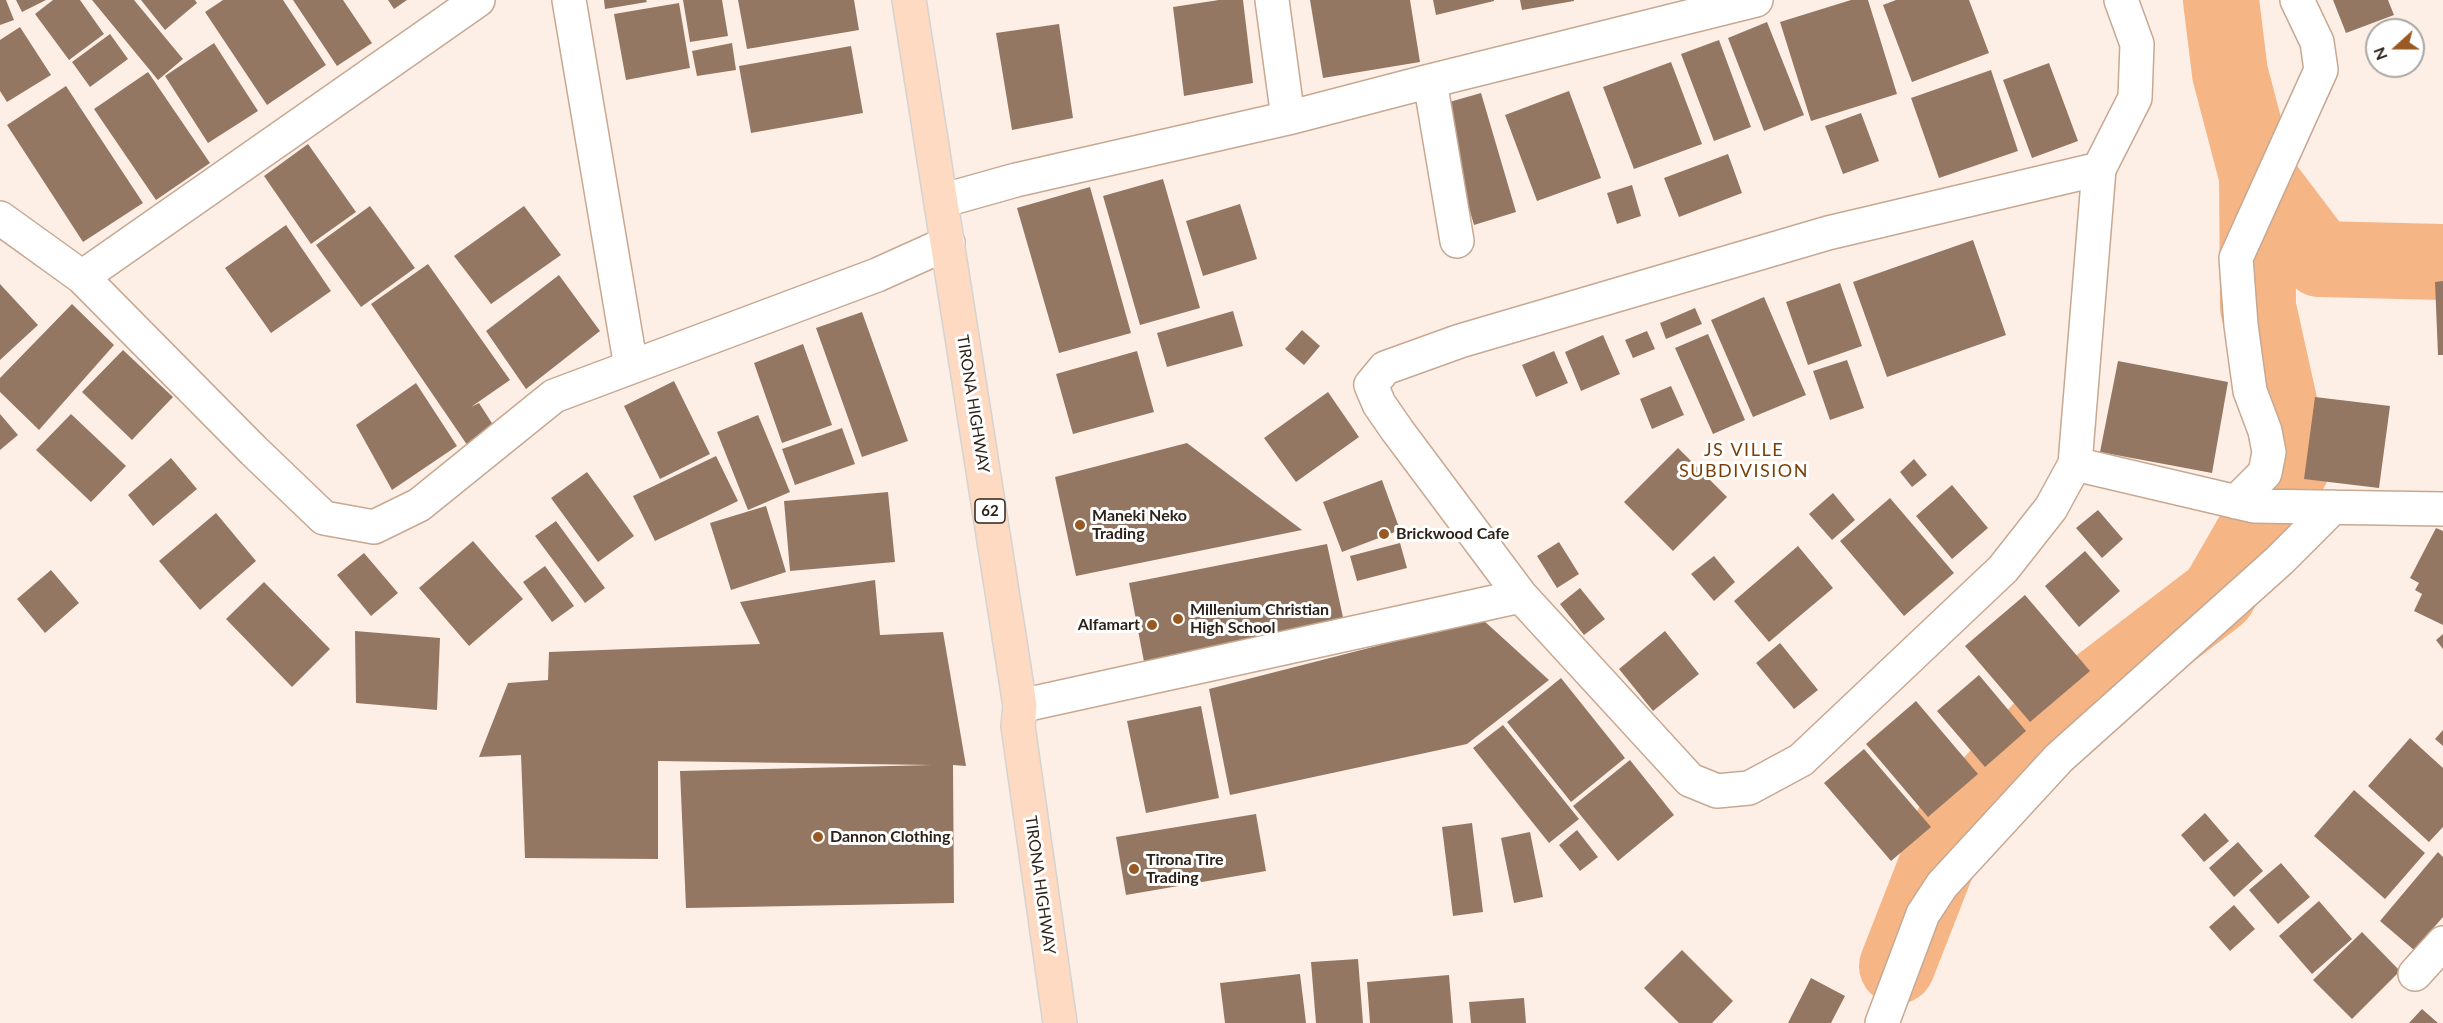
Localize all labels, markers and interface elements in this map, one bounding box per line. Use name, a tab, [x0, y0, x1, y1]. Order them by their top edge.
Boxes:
north arrow	[2365, 18, 2425, 78]
text: N	[2369, 45, 2391, 63]
street label: TIRONA HIGHWAY	[953, 333, 993, 475]
district label: JS VILLE SUBDIVISION	[1679, 439, 1809, 482]
road number: 62	[975, 499, 1005, 523]
place label: Maneki Neko Trading	[1092, 506, 1187, 544]
marker: Maneki Neko Trading	[1073, 518, 1087, 532]
place label: Brickwood Cafe	[1396, 524, 1509, 544]
marker: Brickwood Cafe	[1377, 527, 1391, 541]
place label: Millenium Christian High School	[1190, 600, 1329, 638]
marker: Millenium Christian High School	[1171, 612, 1185, 626]
place label: Alfamart	[1078, 615, 1140, 635]
marker: Alfamart	[1145, 618, 1159, 632]
street label: TIRONA HIGHWAY	[1021, 814, 1059, 956]
place label: Dannon Clothing	[830, 827, 950, 847]
marker: Dannon Clothing	[811, 830, 825, 844]
place label: Tirona Tire Trading	[1146, 850, 1223, 888]
marker: Tirona Tire Trading	[1127, 862, 1141, 876]

